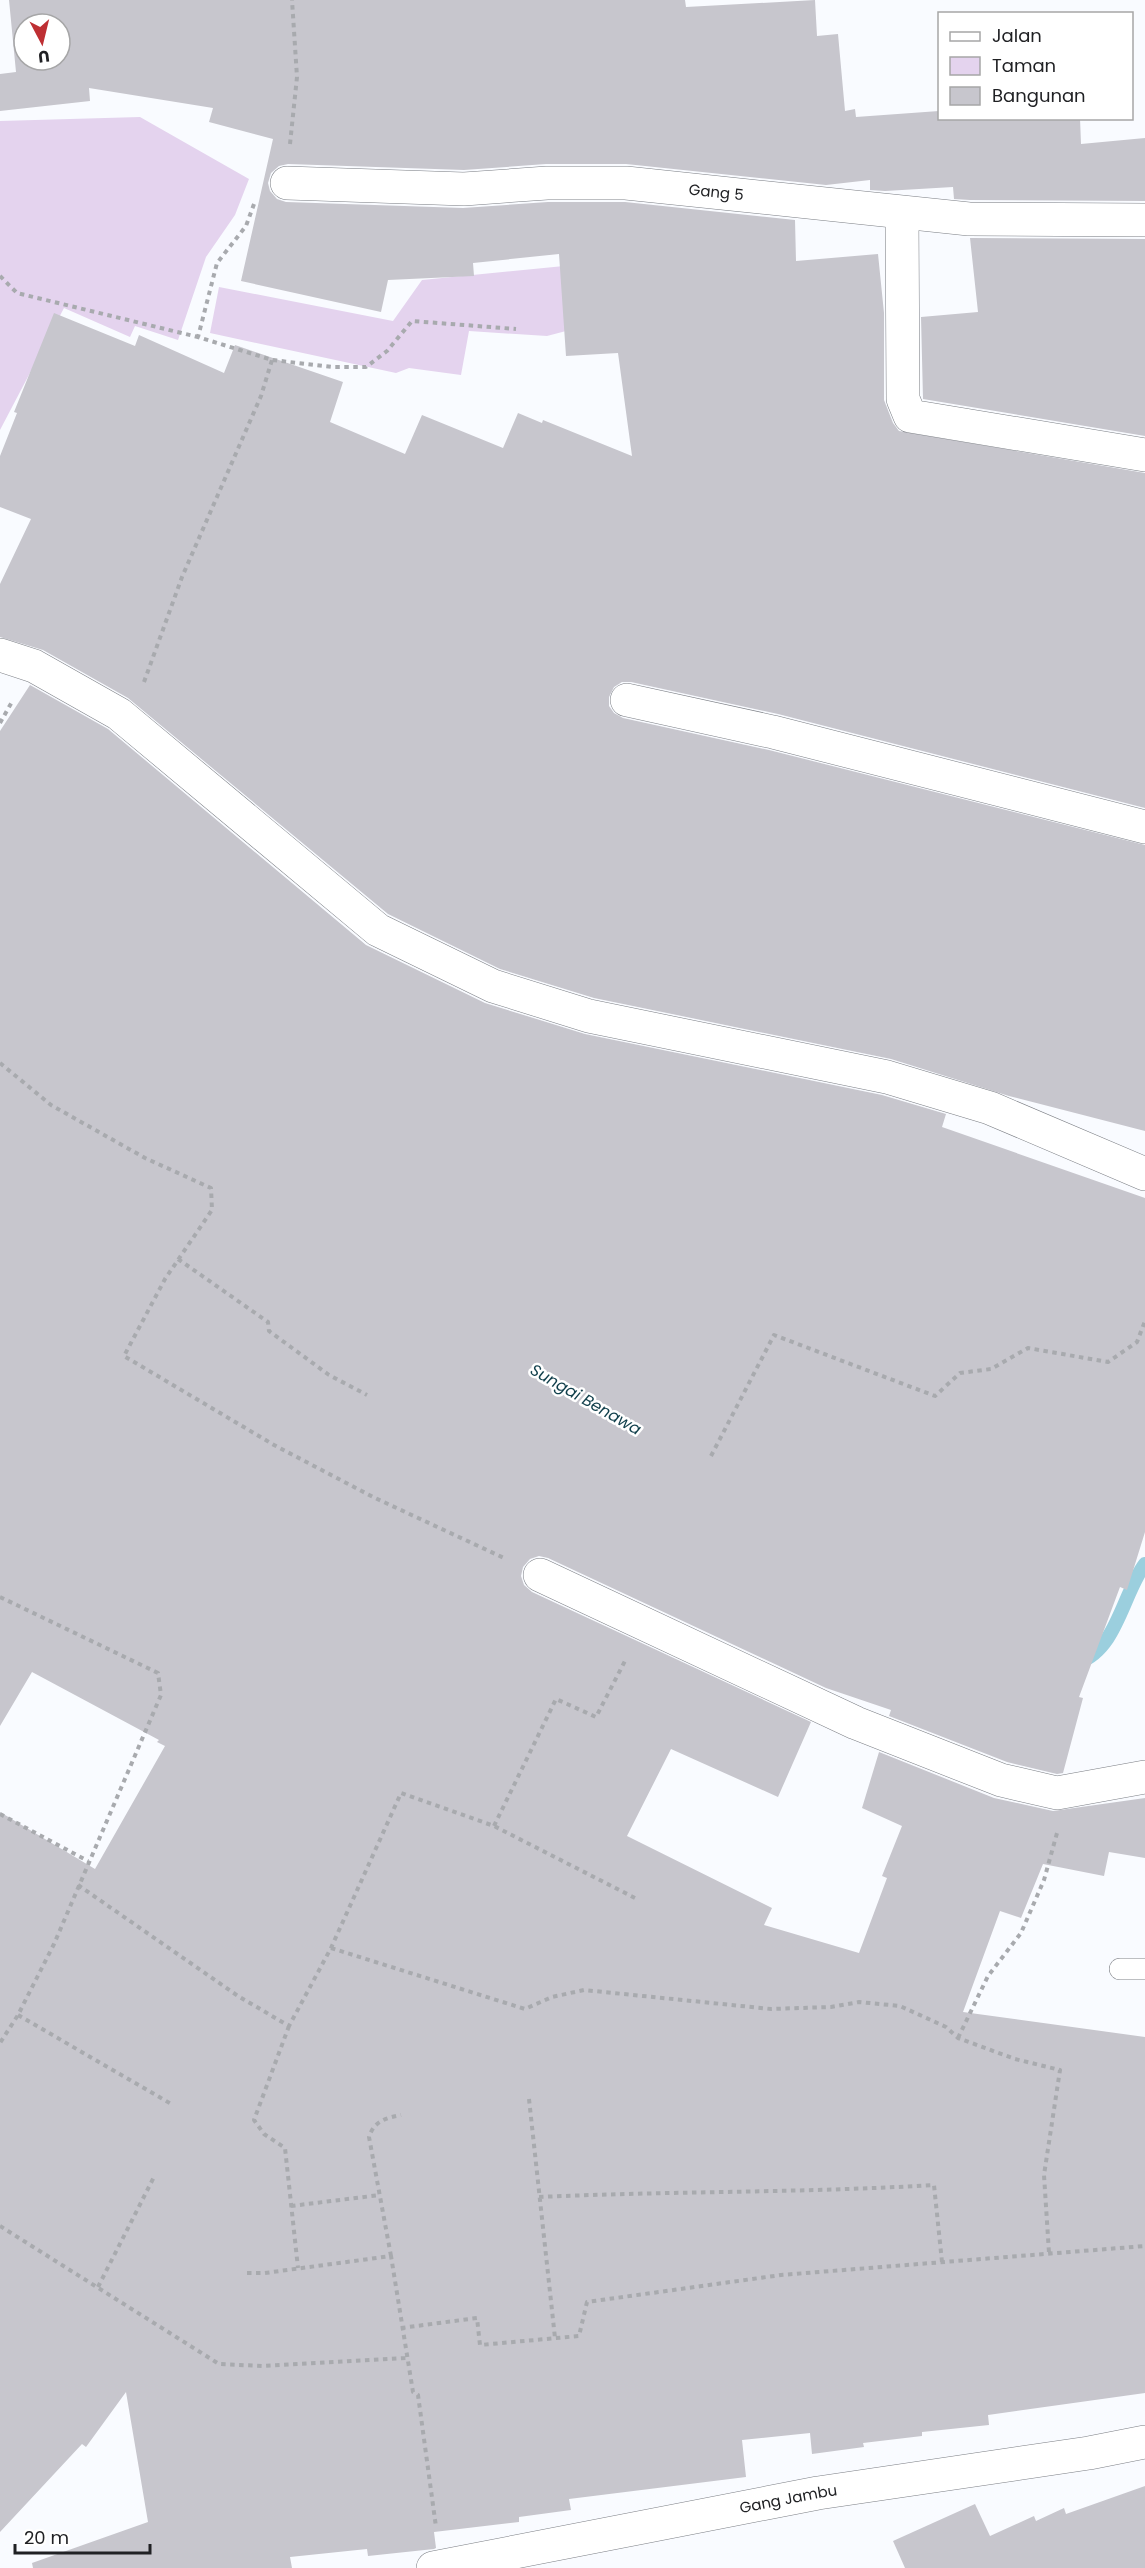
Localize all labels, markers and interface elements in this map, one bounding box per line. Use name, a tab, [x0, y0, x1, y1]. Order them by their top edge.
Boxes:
north arrow	[12, 12, 72, 72]
legend	[938, 12, 1133, 120]
text: Jalan	[992, 23, 1042, 48]
text: U	[37, 44, 51, 68]
text: Taman	[992, 53, 1056, 78]
text: Bangunan	[992, 83, 1086, 108]
street label: Gang 5	[688, 179, 745, 205]
water label: Sungai Benawa	[526, 1358, 646, 1441]
street label: Gang Jambu	[738, 2479, 838, 2518]
scale bar	[15, 2517, 150, 2555]
text: 20 m	[24, 2525, 69, 2550]

